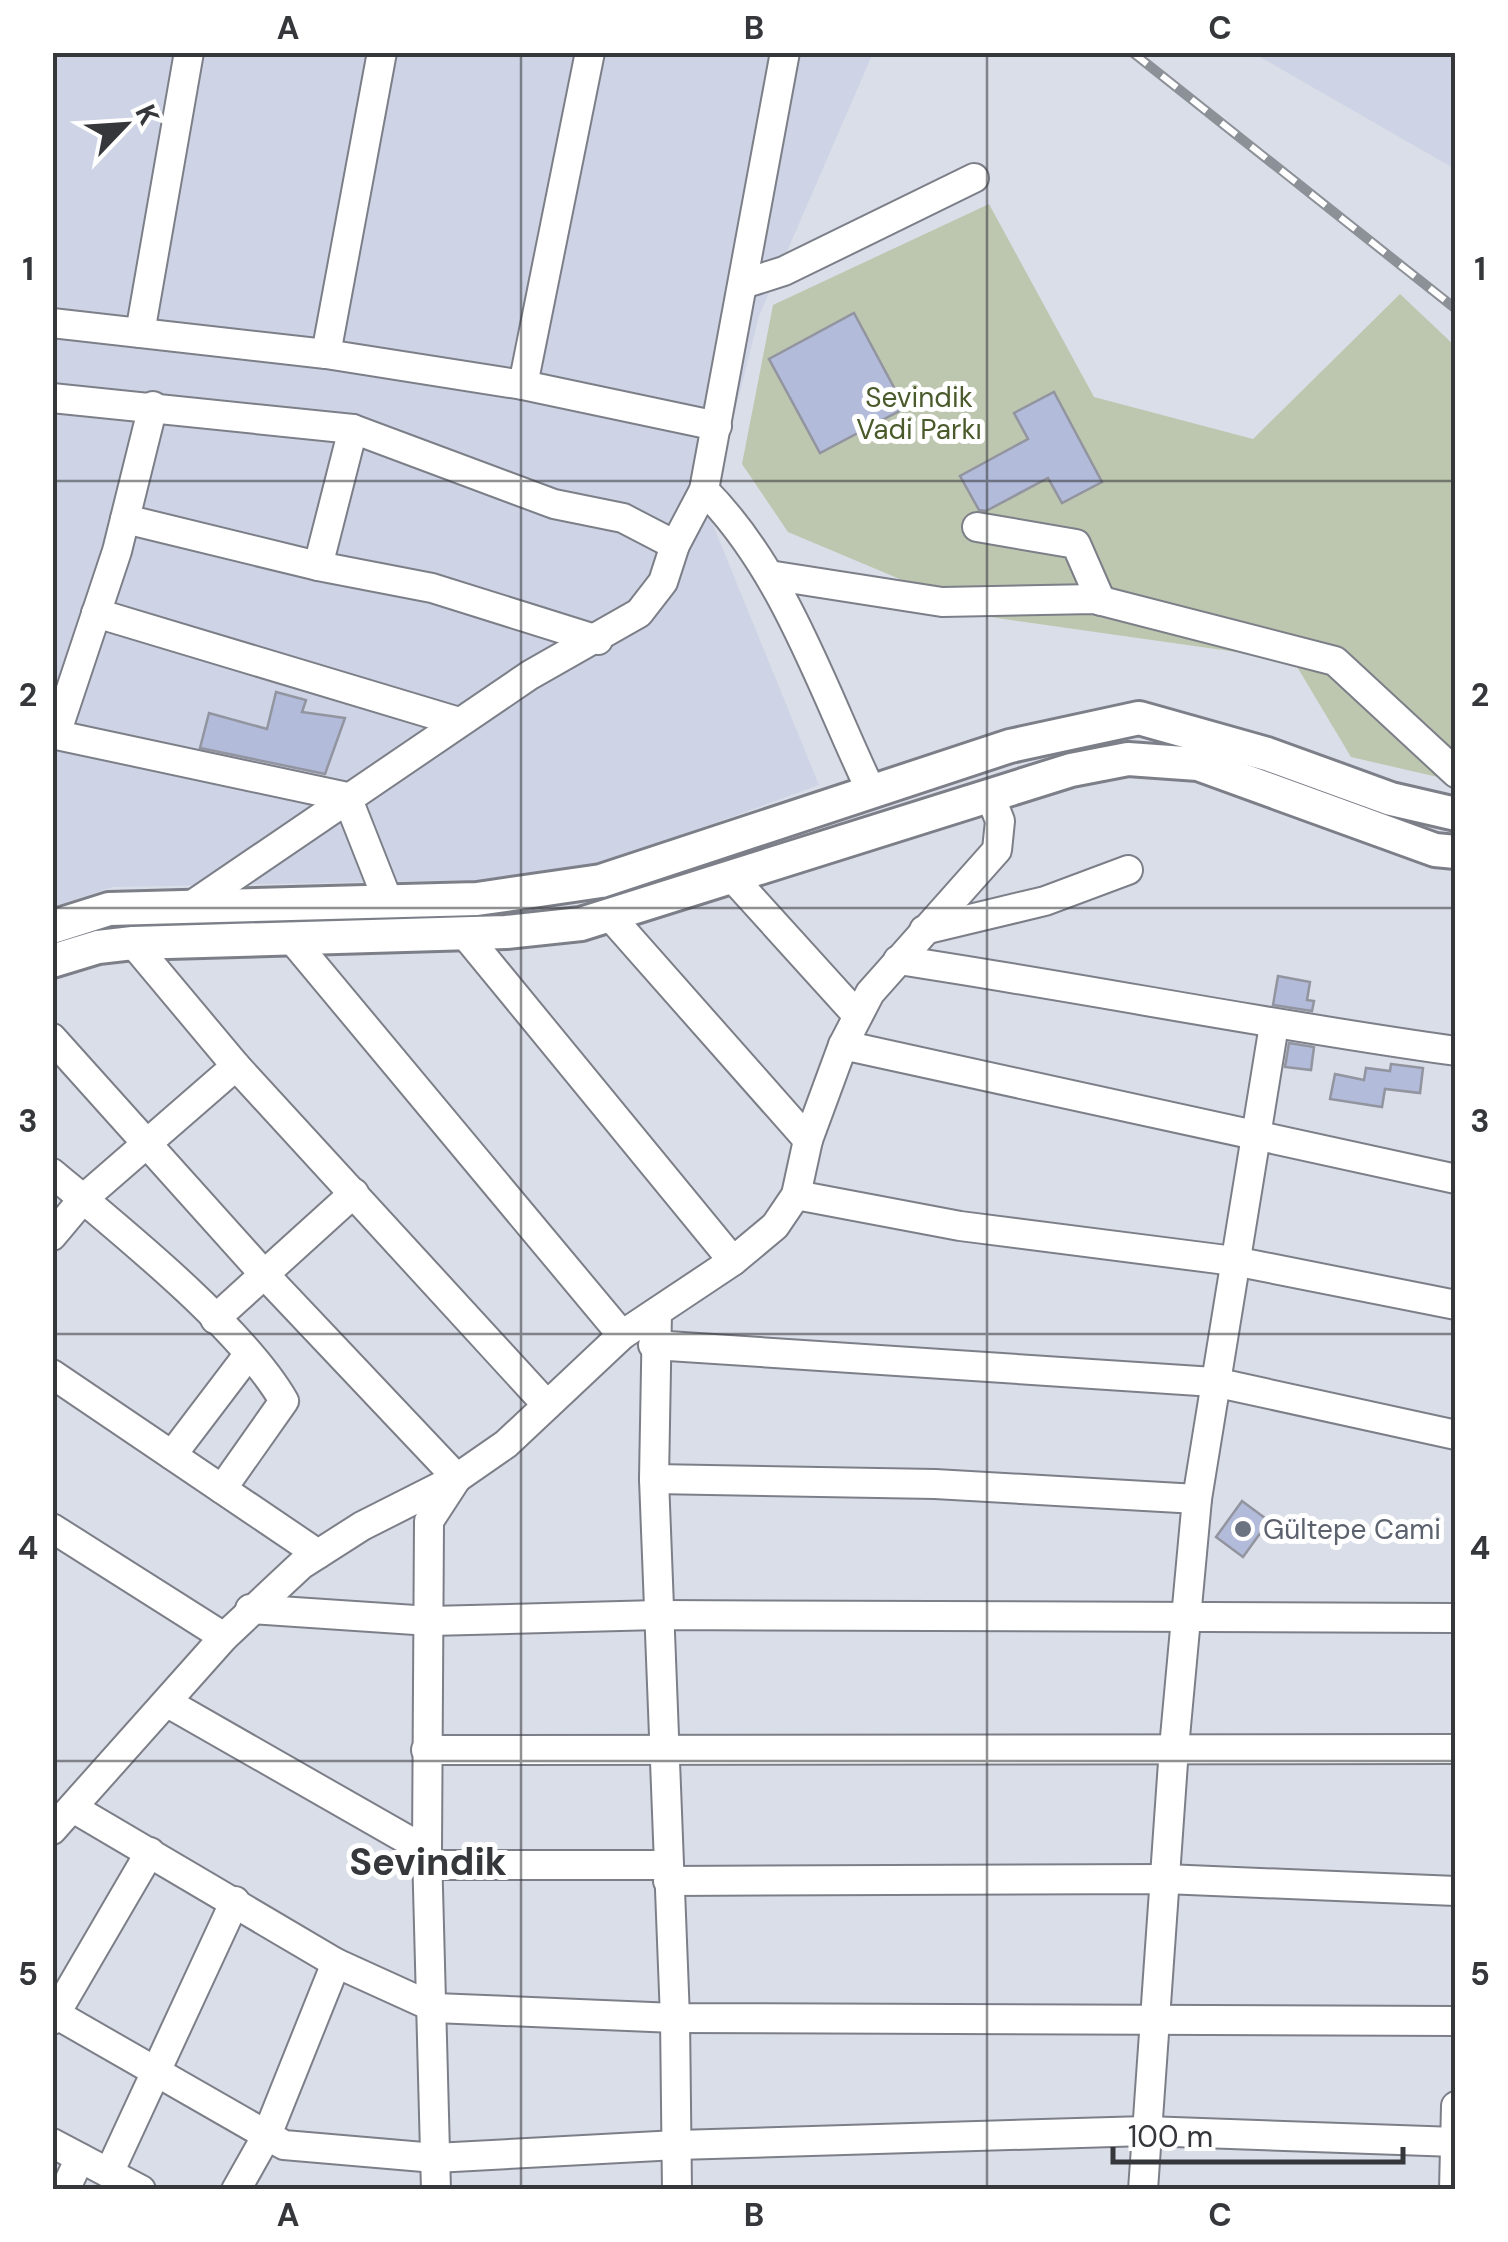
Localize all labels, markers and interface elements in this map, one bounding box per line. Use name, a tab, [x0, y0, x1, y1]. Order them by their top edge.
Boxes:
text: A	[277, 7, 299, 49]
text: B	[744, 7, 764, 49]
text: C	[1208, 7, 1232, 49]
north arrow	[75, 75, 175, 175]
text: K	[127, 99, 168, 131]
text: 1	[22, 248, 34, 290]
text: 1	[1474, 248, 1486, 290]
park label: Sevindik Vadi Parkı	[856, 379, 982, 448]
text: 2	[19, 674, 37, 716]
text: 2	[1471, 674, 1489, 716]
text: 3	[18, 1100, 38, 1142]
text: 3	[1470, 1100, 1490, 1142]
place label: Gültepe Cami	[1263, 1511, 1441, 1548]
marker: Gültepe Cami	[1232, 1518, 1254, 1540]
text: 4	[18, 1527, 38, 1569]
text: 4	[1470, 1527, 1490, 1569]
district label: Sevindik	[349, 1837, 507, 1887]
text: 5	[18, 1953, 38, 1995]
text: 5	[1470, 1953, 1490, 1995]
scale bar	[1113, 2102, 1403, 2164]
text: 100 m	[1128, 2117, 1213, 2156]
text: A	[277, 2194, 299, 2236]
text: B	[744, 2194, 764, 2236]
text: C	[1208, 2194, 1232, 2236]

